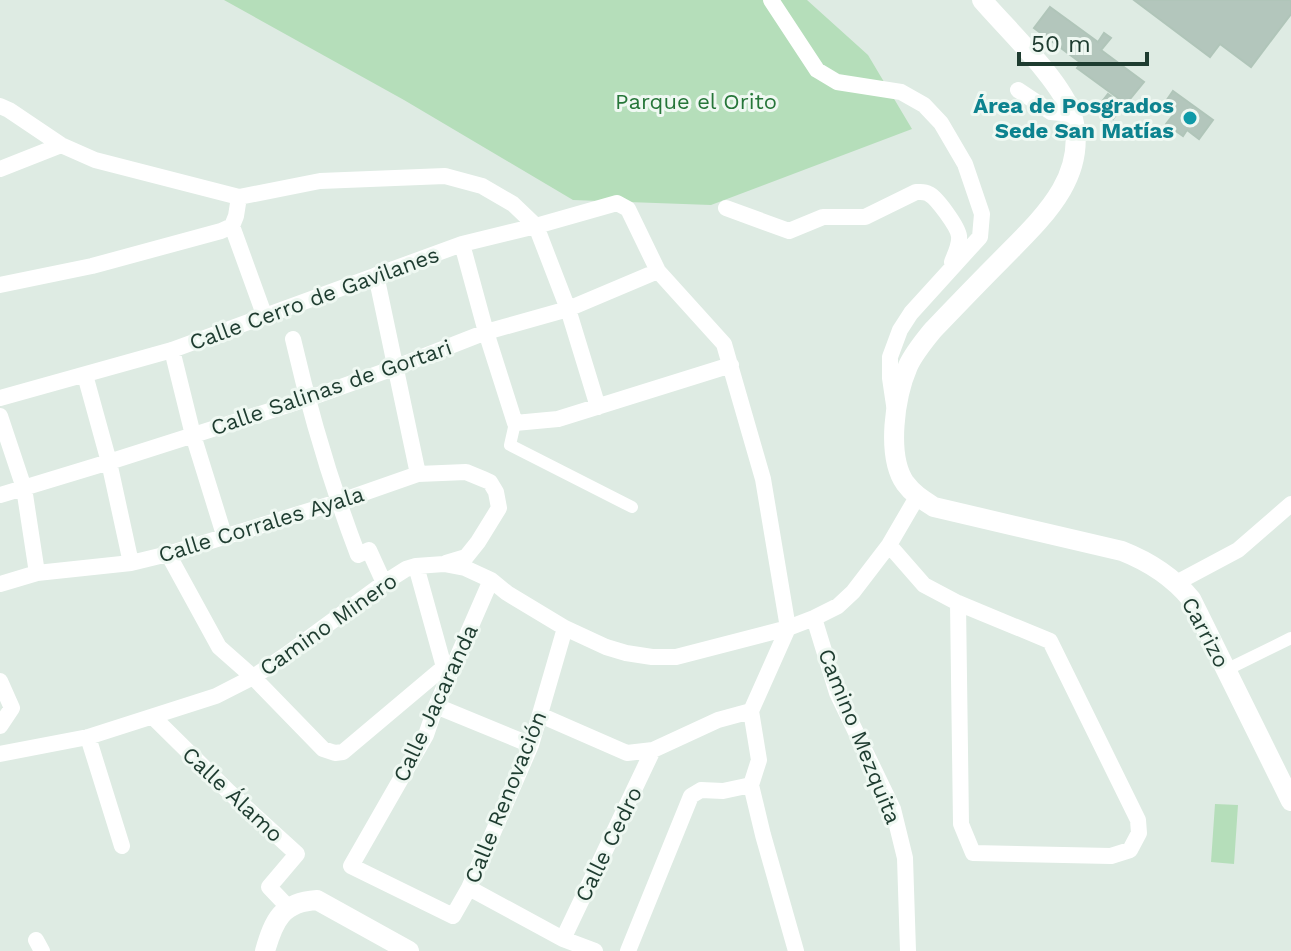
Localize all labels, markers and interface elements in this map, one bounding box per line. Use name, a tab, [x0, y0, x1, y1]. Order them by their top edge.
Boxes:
scale bar	[1019, 16, 1147, 66]
text: 50 m	[1031, 30, 1091, 58]
park label: Parque el Orito	[615, 89, 777, 114]
place label: Área de Posgrados Sede San Matías	[973, 93, 1174, 143]
marker: Área de Posgrados Sede San Matías	[1181, 109, 1199, 127]
street label: Calle Cerro de Gavilanes	[186, 242, 442, 355]
street label: Calle Salinas de Gortari	[207, 334, 455, 441]
street label: Calle Corrales Ayala	[155, 481, 367, 568]
street label: Camino Minero	[255, 568, 402, 681]
street label: Carrizo	[1177, 593, 1234, 672]
street label: Calle Jacaranda	[388, 620, 483, 786]
street label: Camino Mezquita	[813, 645, 906, 827]
street label: Calle Renovación	[459, 707, 551, 887]
street label: Calle Álamo	[177, 742, 288, 847]
street label: Calle Cedro	[570, 783, 647, 906]

